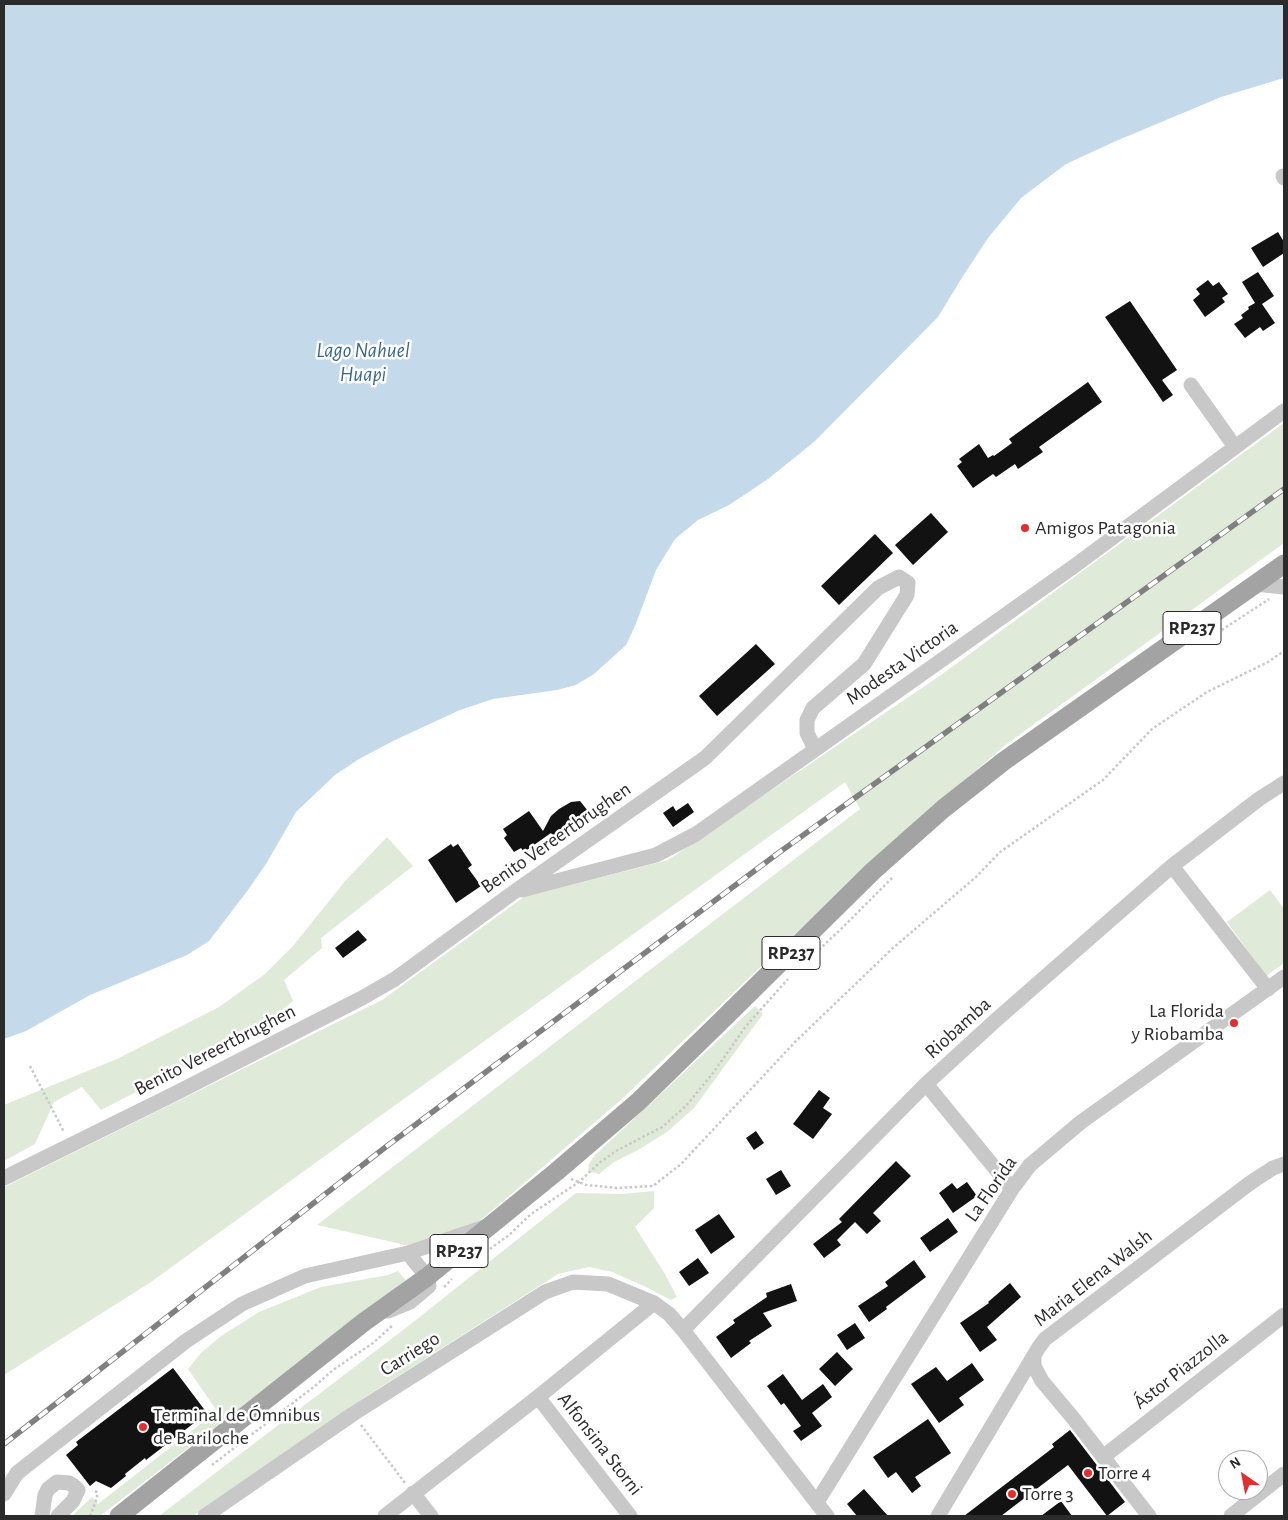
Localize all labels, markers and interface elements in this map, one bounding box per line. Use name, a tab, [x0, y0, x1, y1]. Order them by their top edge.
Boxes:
water label: Lago Nahuel Huapi	[316, 338, 410, 388]
place label: Amigos Patagonia	[1035, 516, 1176, 540]
marker: Amigos Patagonia	[1019, 522, 1031, 534]
road number: RP237	[1163, 612, 1221, 644]
street label: Modesta Victoria	[841, 616, 963, 710]
street label: Benito Vereertbrughen	[476, 777, 636, 899]
road number: RP237	[762, 936, 820, 970]
street label: Riobamba	[920, 992, 996, 1064]
street label: Benito Vereertbrughen	[130, 999, 300, 1101]
place label: La Florida y Riobamba	[1132, 999, 1224, 1046]
marker: La Florida y Riobamba	[1228, 1017, 1240, 1029]
street label: La Florida	[960, 1151, 1022, 1227]
street label: Maria Elena Walsh	[1029, 1224, 1157, 1332]
road number: RP237	[430, 1234, 488, 1268]
street label: Ástor Piazzolla	[1129, 1325, 1233, 1415]
street label: Carriego	[376, 1326, 444, 1382]
street label: Alfonsina Storni	[552, 1388, 648, 1500]
place label: Terminal de Ómnibus de Bariloche	[153, 1403, 320, 1450]
marker: Terminal de Ómnibus de Bariloche	[137, 1421, 149, 1433]
north arrow	[1218, 1450, 1268, 1500]
text: N	[1227, 1455, 1243, 1472]
place label: Torre 4	[1098, 1461, 1151, 1485]
marker: Torre 4	[1082, 1467, 1094, 1479]
place label: Torre 3	[1022, 1482, 1074, 1506]
marker: Torre 3	[1006, 1488, 1018, 1500]

